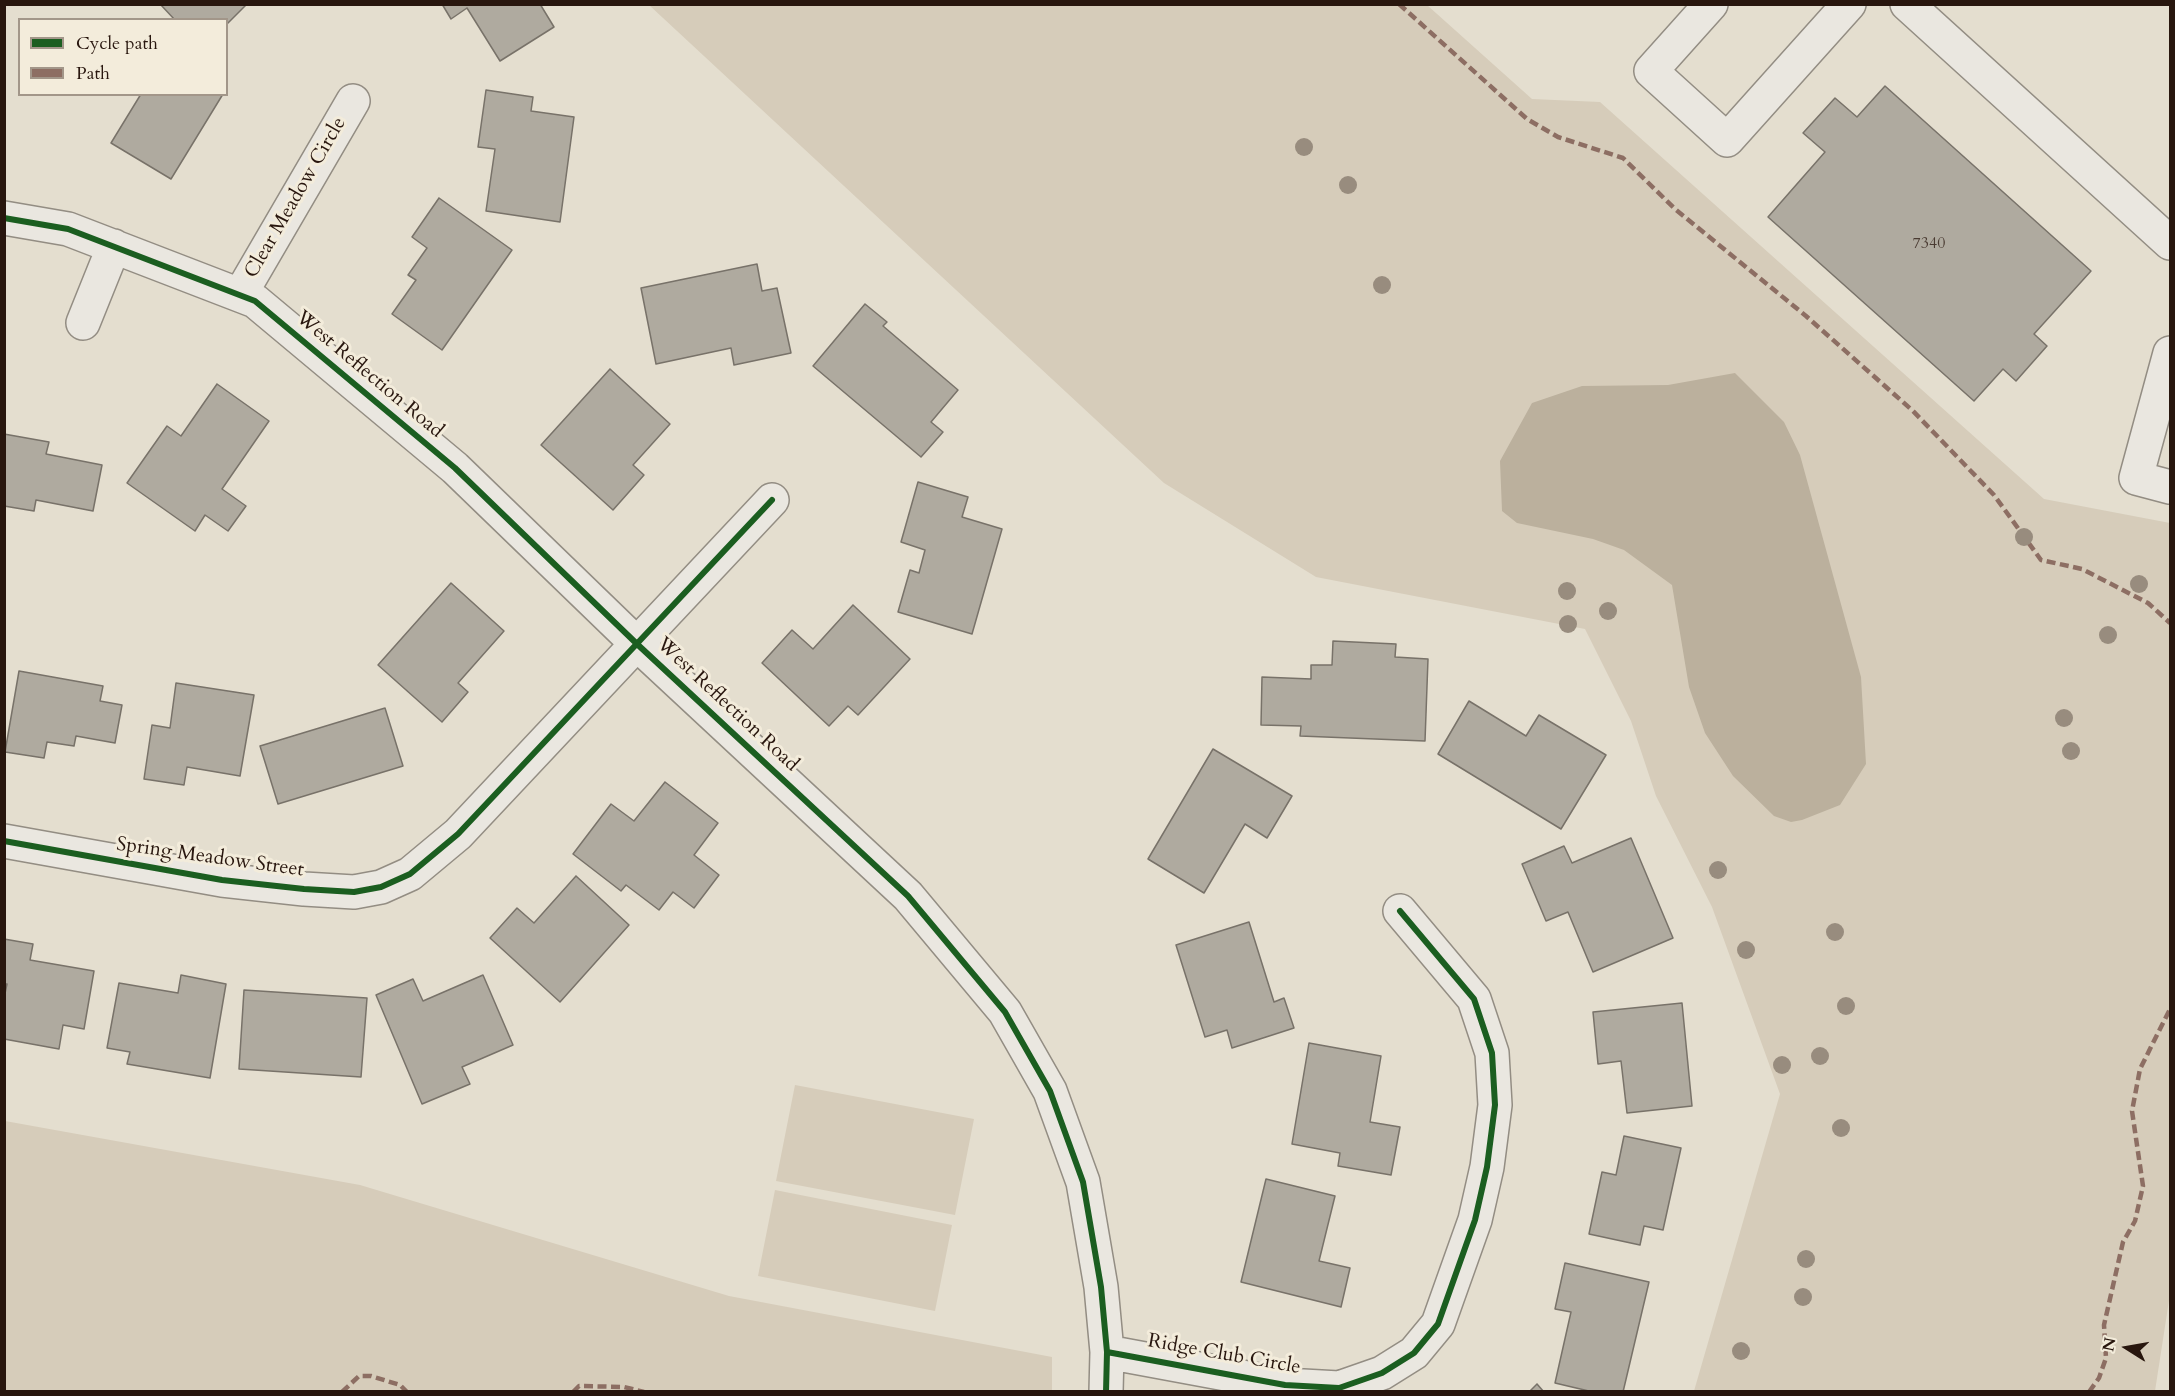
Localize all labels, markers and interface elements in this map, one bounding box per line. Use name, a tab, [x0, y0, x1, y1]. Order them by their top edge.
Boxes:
legend	[18, 18, 228, 96]
text: Cycle path	[76, 31, 158, 56]
text: Path	[76, 61, 110, 86]
street label: Clear Meadow Circle	[240, 113, 352, 283]
house number: 7340	[1913, 234, 1945, 254]
street label: West Reflection Road	[290, 306, 448, 444]
street label: West Reflection Road	[651, 633, 803, 777]
street label: Spring Meadow Street	[115, 833, 305, 883]
north arrow	[2097, 1318, 2157, 1378]
street label: Ridge Club Circle	[1146, 1330, 1302, 1380]
text: N	[2097, 1336, 2121, 1353]

